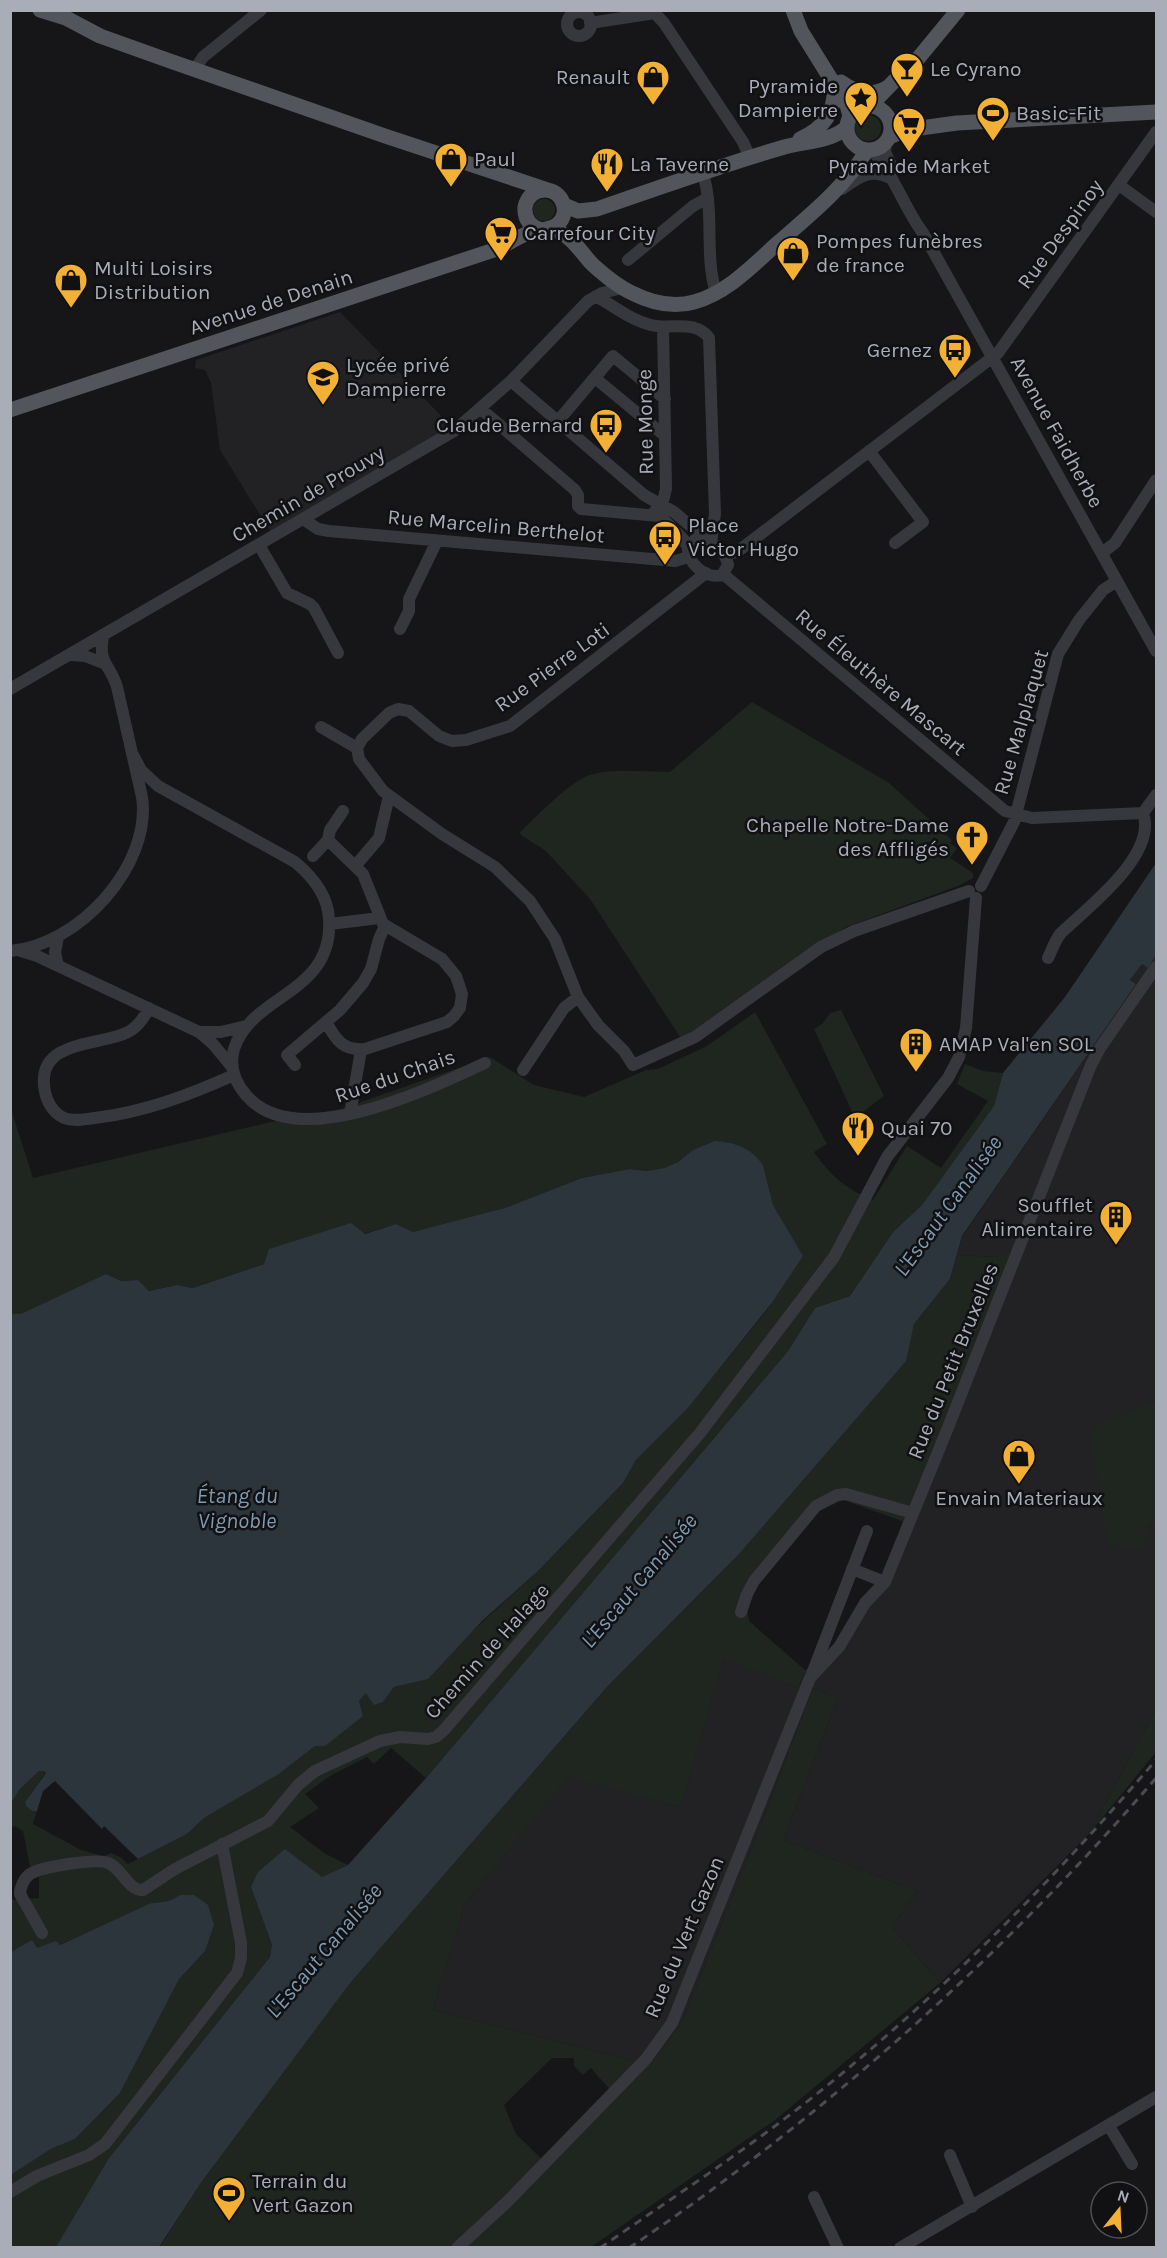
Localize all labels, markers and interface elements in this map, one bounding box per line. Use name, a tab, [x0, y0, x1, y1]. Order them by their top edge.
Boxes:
bar icon: Le Cyrano	[889, 51, 925, 98]
place label: Le Cyrano	[930, 57, 1022, 81]
shop icon: Renault	[635, 59, 671, 106]
place label: Renault	[556, 65, 630, 89]
place label: Pyramide Dampierre	[738, 74, 838, 122]
place icon: Pyramide Dampierre	[843, 80, 879, 127]
sports icon: Basic-Fit	[975, 95, 1011, 142]
place label: Basic-Fit	[1016, 101, 1101, 125]
supermarket icon: Pyramide Market	[891, 106, 927, 153]
shop icon: Paul	[433, 141, 469, 188]
restaurant icon: La Taverne	[589, 146, 625, 193]
place label: Paul	[474, 147, 516, 171]
place label: La Taverne	[630, 152, 729, 176]
place label: Pyramide Market	[828, 154, 990, 178]
street label: Rue Despinoy	[1012, 174, 1108, 293]
supermarket icon: Carrefour City	[483, 215, 519, 262]
place label: Carrefour City	[524, 221, 655, 245]
place label: Pompes funèbres de france	[816, 229, 983, 277]
shop icon: Pompes funèbres de france	[775, 235, 811, 282]
place label: Multi Loisirs Distribution	[94, 256, 213, 304]
shop icon: Multi Loisirs Distribution	[53, 262, 89, 309]
street label: Avenue de Denain	[186, 264, 356, 340]
bus stop icon: Gernez	[937, 332, 973, 379]
place label: Gernez	[867, 338, 932, 362]
street label: Avenue Faidherbe	[1006, 352, 1108, 512]
place label: Lycée privé Dampierre	[346, 353, 450, 401]
school or university icon: Lycée privé Dampierre	[305, 359, 341, 406]
street label: Rue Monge	[632, 369, 658, 475]
bus stop icon: Claude Bernard	[588, 407, 624, 454]
place label: Claude Bernard	[436, 413, 583, 437]
street label: Chemin de Prouvy	[228, 441, 389, 547]
street label: Rue Marcelin Berthelot	[386, 505, 606, 547]
place label: Place Victor Hugo	[688, 513, 799, 561]
bus stop icon: Place Victor Hugo	[647, 519, 683, 566]
street label: Rue Éleuthère Mascart	[791, 604, 971, 761]
street label: Rue Pierre Loti	[490, 617, 614, 717]
street label: Rue Malplaquet	[989, 647, 1053, 797]
place label: Chapelle Notre-Dame des Affligés	[746, 813, 949, 861]
church icon: Chapelle Notre-Dame des Affligés	[954, 819, 990, 866]
building icon: AMAP Val'en SOL	[898, 1026, 934, 1073]
place label: AMAP Val'en SOL	[939, 1032, 1094, 1056]
street label: Rue du Chais	[332, 1044, 458, 1108]
restaurant icon: Quai 70	[840, 1110, 876, 1157]
place label: Quai 70	[881, 1116, 953, 1140]
water label: L'Escaut Canalisée	[888, 1131, 1008, 1281]
place label: Soufflet Alimentaire	[982, 1193, 1093, 1241]
building icon: Soufflet Alimentaire	[1098, 1199, 1134, 1246]
street label: Rue du Petit Bruxelles	[903, 1259, 1003, 1463]
shop icon: Envain Materiaux	[1001, 1438, 1037, 1485]
water label: Étang du Vignoble	[196, 1483, 278, 1534]
place label: Envain Materiaux	[935, 1486, 1103, 1510]
water label: L'Escaut Canalisée	[575, 1509, 703, 1653]
street label: Chemin de Halage	[420, 1578, 554, 1724]
street label: Rue du Vert Gazon	[639, 1853, 729, 2021]
water label: L'Escaut Canalisée	[260, 1879, 388, 2023]
place label: Terrain du Vert Gazon	[252, 2169, 354, 2217]
sports icon: Terrain du Vert Gazon	[211, 2175, 247, 2222]
north arrow	[1089, 2180, 1149, 2240]
text: N	[1115, 2185, 1132, 2207]

